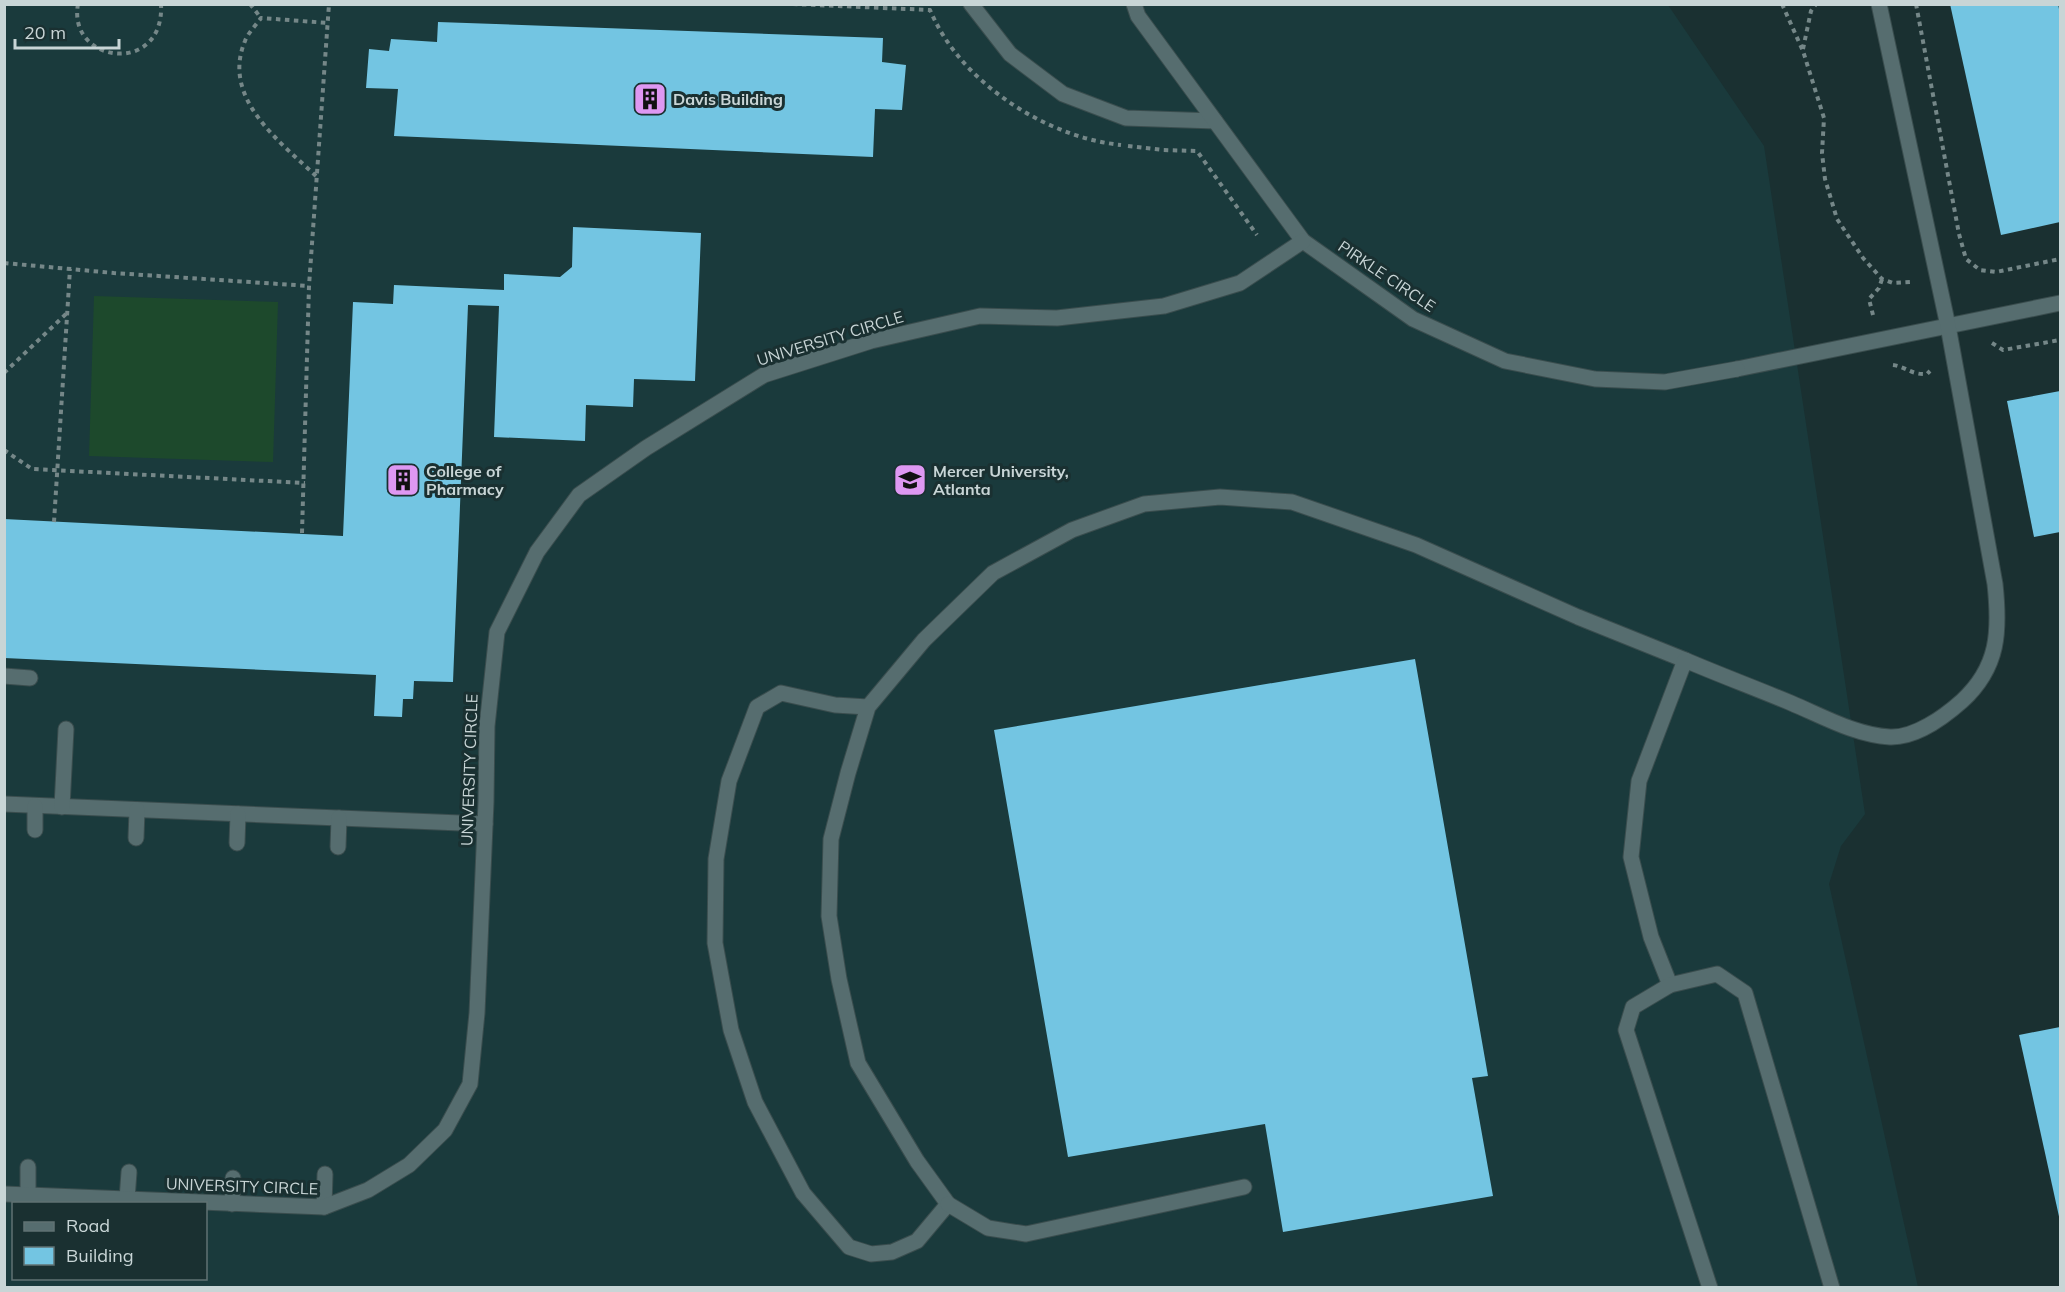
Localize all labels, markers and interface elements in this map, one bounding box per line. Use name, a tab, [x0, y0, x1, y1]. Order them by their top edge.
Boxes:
scale bar	[15, 12, 118, 50]
text: 20 m	[24, 21, 66, 44]
building icon: Davis Building	[632, 81, 668, 117]
place label: Davis Building	[673, 89, 783, 109]
street label: PIRKLE CIRCLE	[1334, 236, 1440, 316]
street label: UNIVERSITY CIRCLE	[754, 306, 906, 370]
place label: College of Pharmacy	[426, 461, 504, 499]
place label: Mercer University, Atlanta	[933, 461, 1069, 499]
building icon: College of Pharmacy	[385, 462, 421, 498]
school or university icon: Mercer University, Atlanta	[892, 462, 928, 498]
street label: UNIVERSITY CIRCLE	[456, 694, 482, 846]
street label: UNIVERSITY CIRCLE	[166, 1173, 318, 1199]
legend	[12, 1202, 207, 1280]
text: Road	[66, 1214, 110, 1237]
text: Building	[66, 1244, 134, 1267]

